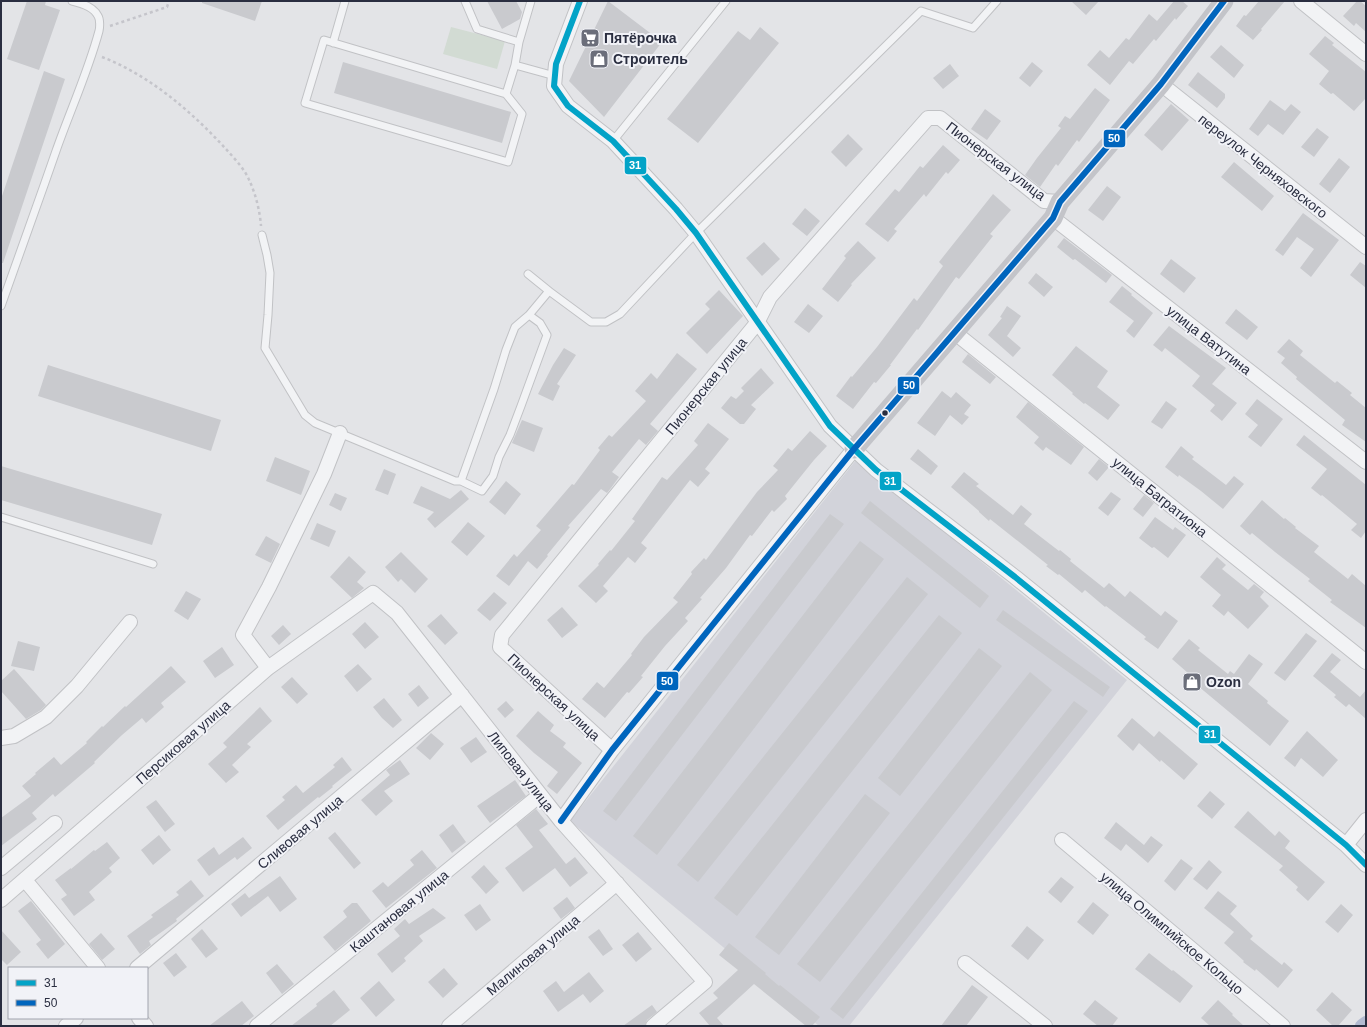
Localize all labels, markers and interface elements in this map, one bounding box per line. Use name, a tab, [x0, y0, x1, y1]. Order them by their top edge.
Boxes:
supermarket icon: Пятёрочка	[579, 27, 601, 49]
place label: Пятёрочка	[604, 30, 677, 46]
shop icon: Строитель	[588, 48, 610, 70]
place label: Строитель	[613, 51, 688, 67]
street label: переулок Черняховского	[1195, 111, 1331, 221]
street label: Пионерская улица	[943, 118, 1049, 204]
line badge: 50	[1103, 129, 1126, 148]
text: 50	[1108, 132, 1120, 144]
line badge: 31	[624, 156, 647, 175]
text: 31	[629, 159, 641, 171]
street label: улица Ватутина	[1164, 302, 1254, 378]
street label: Пионерская улица	[662, 334, 750, 438]
line badge: 50	[897, 376, 920, 395]
text: 50	[903, 379, 915, 391]
unlabelled marker	[880, 408, 890, 418]
street label: улица Багратиона	[1109, 454, 1211, 540]
line badge: 31	[879, 471, 902, 491]
text: 31	[884, 475, 896, 487]
street label: Пионерская улица	[505, 650, 604, 744]
line badge: 50	[656, 671, 679, 691]
shop icon: Ozon	[1181, 671, 1203, 693]
place label: Ozon	[1206, 674, 1241, 690]
text: 50	[661, 675, 673, 687]
street label: Персиковая улица	[133, 697, 234, 787]
line badge: 31	[1198, 725, 1221, 744]
street label: Липовая улица	[485, 728, 557, 814]
text: 31	[1204, 728, 1216, 740]
street label: Сливовая улица	[254, 792, 346, 872]
street label: Каштановая улица	[347, 866, 452, 956]
street label: улица Олимпийское Кольцо	[1097, 869, 1247, 998]
street label: Малиновая улица	[483, 911, 583, 998]
legend	[8, 967, 148, 1019]
text: 31	[44, 976, 58, 990]
text: 50	[44, 996, 58, 1010]

